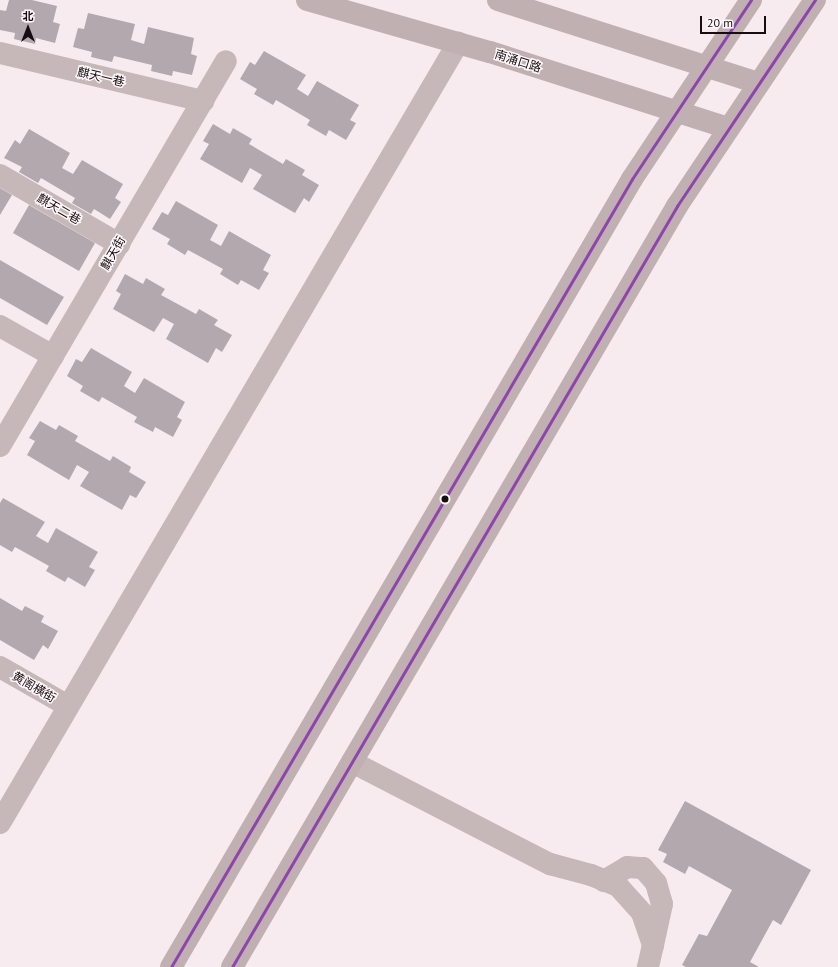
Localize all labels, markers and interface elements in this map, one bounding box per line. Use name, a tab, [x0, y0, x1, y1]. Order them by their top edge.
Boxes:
north arrow	[8, 8, 48, 48]
scale bar	[702, 8, 768, 34]
text: 北	[23, 9, 34, 23]
text: 20 m	[707, 15, 733, 30]
street label: 南涌口路	[493, 47, 543, 75]
street label: 麒天一巷	[76, 65, 126, 89]
street label: 麒天二巷	[35, 191, 83, 227]
street label: 麒天街	[98, 234, 128, 272]
unlabelled marker	[440, 494, 450, 504]
street label: 黄阁横街	[10, 669, 58, 705]

